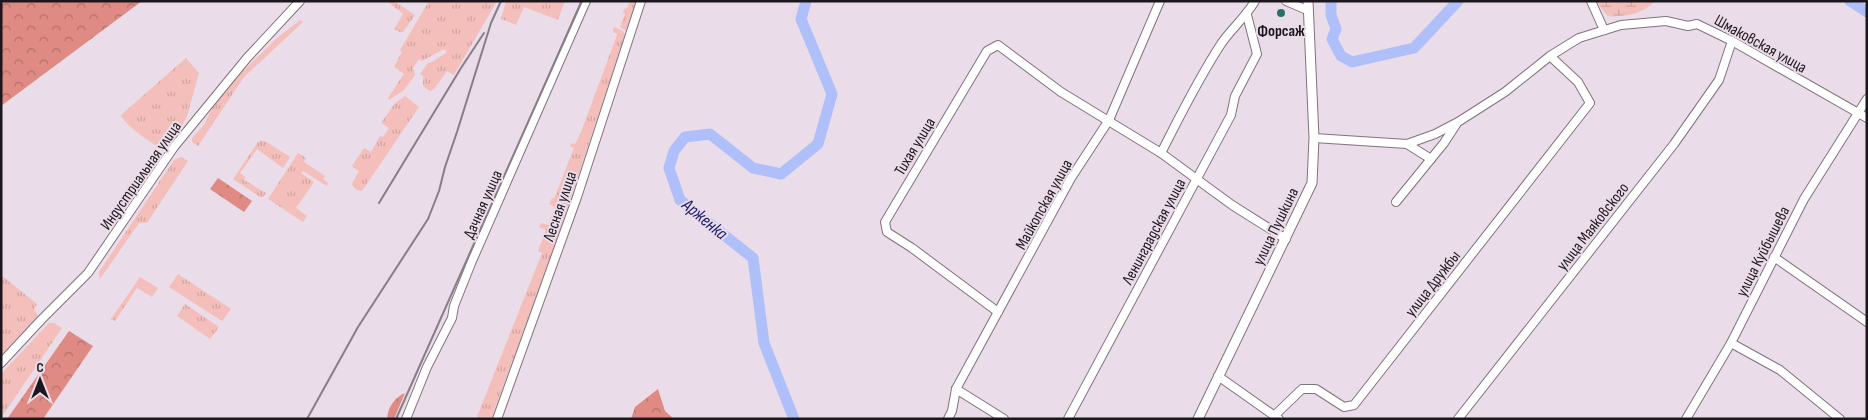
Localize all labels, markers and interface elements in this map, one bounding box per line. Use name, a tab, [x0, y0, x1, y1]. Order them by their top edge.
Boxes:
marker: Форсаж	[1275, 7, 1287, 19]
street label: Шмаковская улица	[1711, 11, 1810, 78]
place label: Форсаж	[1257, 22, 1305, 41]
street label: Тихая улица	[891, 114, 940, 179]
street label: Индустриальная улица	[97, 118, 186, 234]
street label: Майкопская улица	[1012, 156, 1077, 253]
street label: Дачная улица	[460, 167, 507, 242]
street label: Лесная улица	[539, 169, 581, 245]
street label: Ленинградская улица	[1118, 175, 1190, 289]
street label: улица Маяковского	[1553, 179, 1633, 275]
street label: улица Пушкина	[1249, 185, 1303, 268]
water label: Арженка	[677, 194, 732, 245]
street label: улица Куйбышева	[1732, 203, 1794, 300]
street label: улица Дружбы	[1402, 247, 1465, 321]
north arrow	[15, 355, 65, 405]
text: С	[36, 359, 44, 376]

